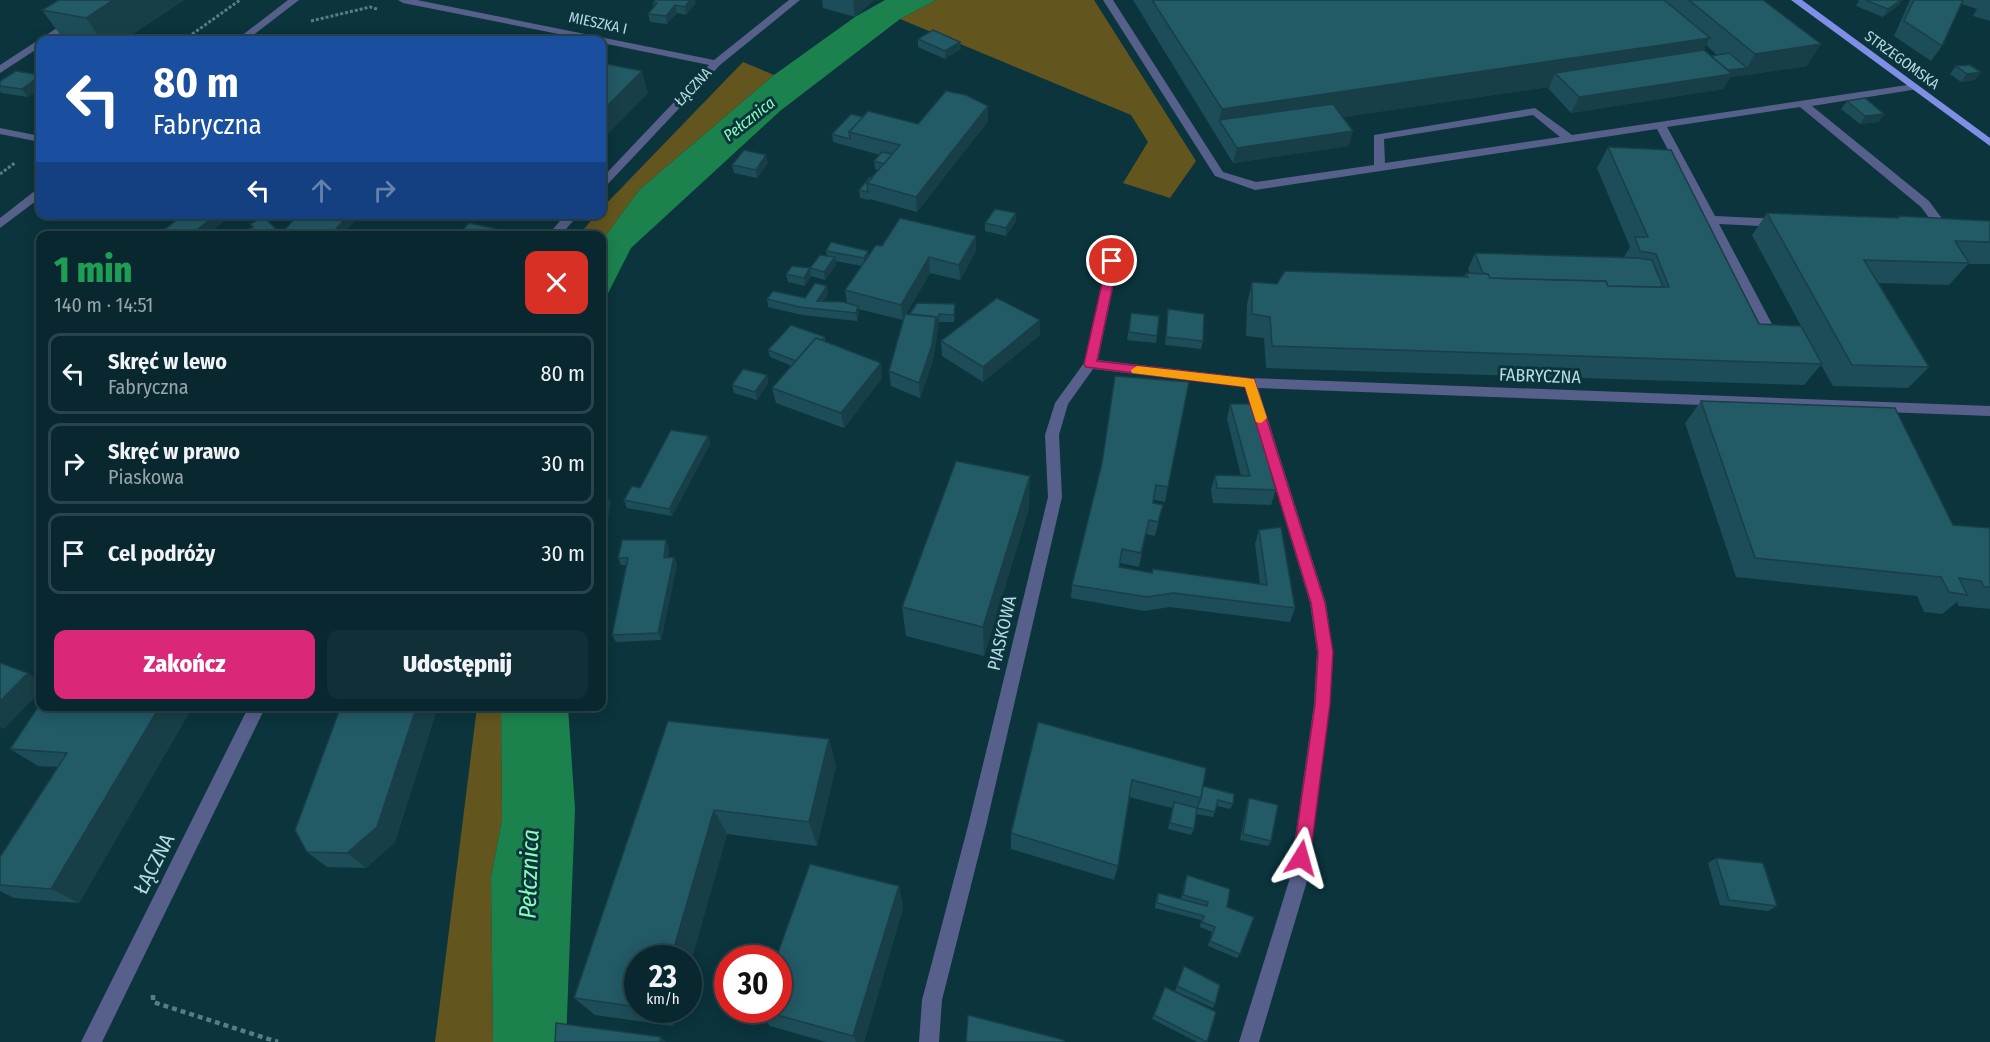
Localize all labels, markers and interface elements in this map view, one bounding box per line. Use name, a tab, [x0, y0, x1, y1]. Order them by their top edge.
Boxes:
street label: MIESZKA I	[567, 8, 629, 38]
street label: STRZEGOMSKA	[1861, 27, 1943, 93]
text: 80 m	[153, 58, 239, 108]
icon: left	[54, 60, 132, 138]
street label: ŁĄCZNA	[671, 64, 715, 110]
water label: Pełcznica	[720, 93, 778, 145]
text: Fabryczna	[153, 109, 262, 141]
icon: left	[242, 174, 275, 207]
icon: ahead	[305, 174, 338, 207]
icon: right	[368, 174, 401, 207]
pin	[1086, 235, 1137, 286]
icon: arrive	[1095, 244, 1128, 277]
text: 1 min	[54, 248, 132, 292]
button: close	[525, 251, 588, 314]
text: 140 m · 14:51	[54, 293, 153, 317]
text: Skręć w lewo	[108, 348, 227, 375]
icon: left	[57, 357, 90, 390]
text: 80 m	[540, 360, 585, 387]
street label: FABRYCZNA	[1499, 364, 1582, 388]
text: Fabryczna	[108, 375, 189, 399]
text: Skręć w prawo	[108, 438, 240, 465]
icon: right	[57, 447, 90, 480]
text: 30 m	[542, 450, 585, 477]
text: Piaskowa	[108, 465, 184, 489]
icon: arrive	[57, 537, 90, 570]
text: Cel podróży	[108, 540, 215, 567]
text: 30 m	[542, 540, 585, 567]
street label: PIASKOWA	[983, 593, 1021, 673]
button: Zakończ	[54, 630, 315, 699]
button: Udostępnij	[327, 630, 588, 699]
position arrow	[1269, 826, 1333, 890]
street label: ŁĄCZNA	[128, 829, 180, 899]
water label: Pełcznica	[513, 829, 545, 919]
speed limit sign: 30	[714, 945, 792, 1023]
text: 23	[649, 959, 677, 995]
text: km/h	[646, 990, 680, 1008]

